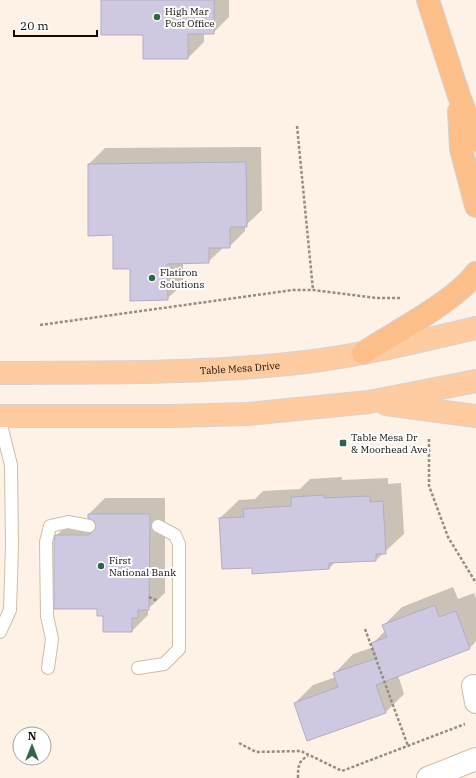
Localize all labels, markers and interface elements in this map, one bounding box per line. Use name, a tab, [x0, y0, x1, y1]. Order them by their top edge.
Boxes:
place label: High Mar Post Office	[165, 5, 215, 30]
scale bar	[14, 12, 97, 38]
marker: High Mar Post Office	[152, 12, 162, 22]
text: 20 m	[20, 18, 49, 33]
place label: Flatiron Solutions	[160, 266, 204, 291]
marker: Flatiron Solutions	[147, 273, 157, 283]
street label: Table Mesa Drive	[200, 358, 281, 377]
place label: Table Mesa Dr & Moorhead Ave	[351, 431, 428, 456]
marker: Table Mesa Dr & Moorhead Ave	[338, 438, 348, 448]
place label: First National Bank	[109, 554, 176, 579]
marker: First National Bank	[96, 561, 106, 571]
north arrow	[12, 726, 52, 766]
text: N	[28, 729, 37, 743]

